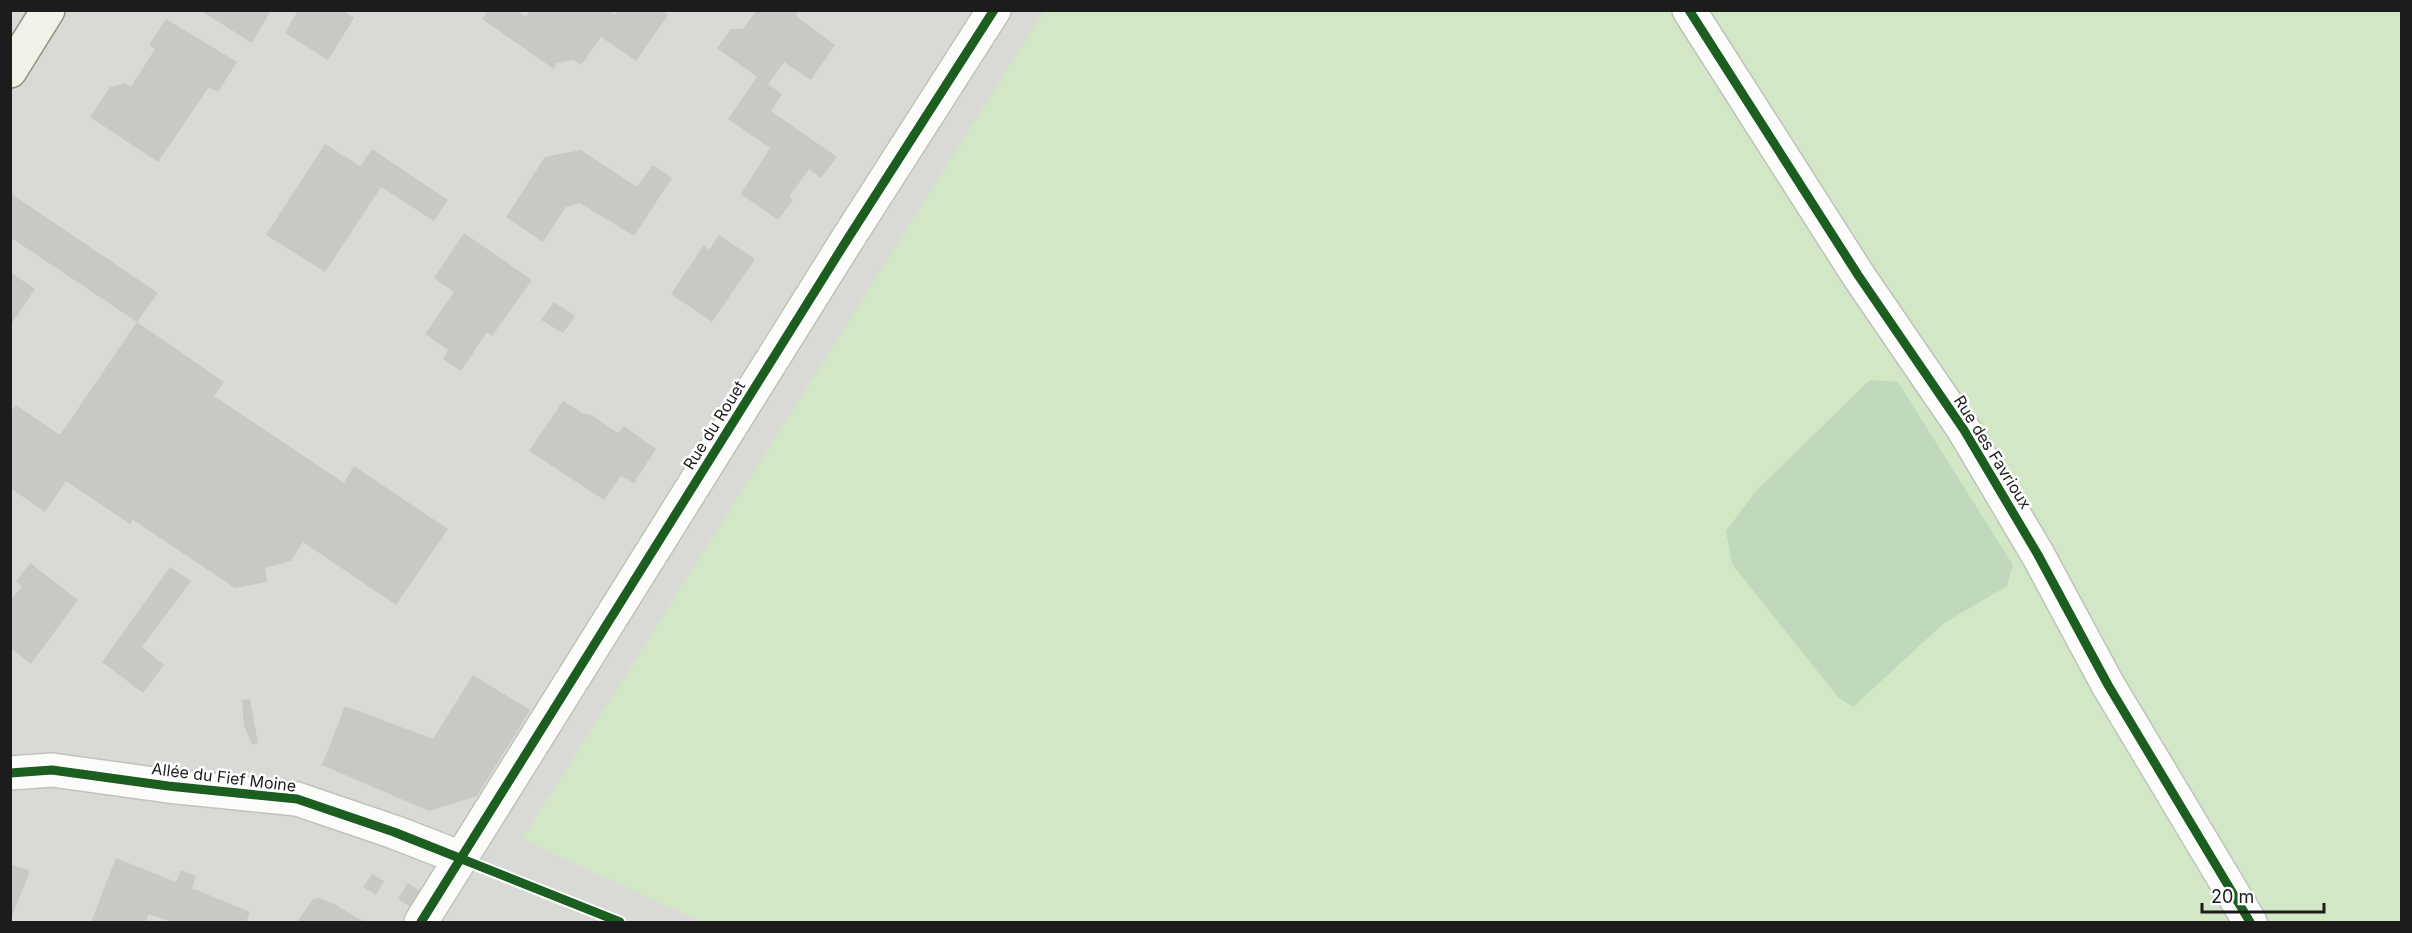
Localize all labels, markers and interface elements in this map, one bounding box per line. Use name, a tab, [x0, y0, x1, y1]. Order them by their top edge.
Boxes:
street label: Rue du Rouet	[679, 377, 749, 473]
street label: Rue des Favrioux	[1950, 391, 2036, 513]
street label: Allée du Fief Moine	[151, 758, 297, 796]
scale bar	[2202, 876, 2324, 914]
text: 20 m	[2211, 886, 2254, 907]

